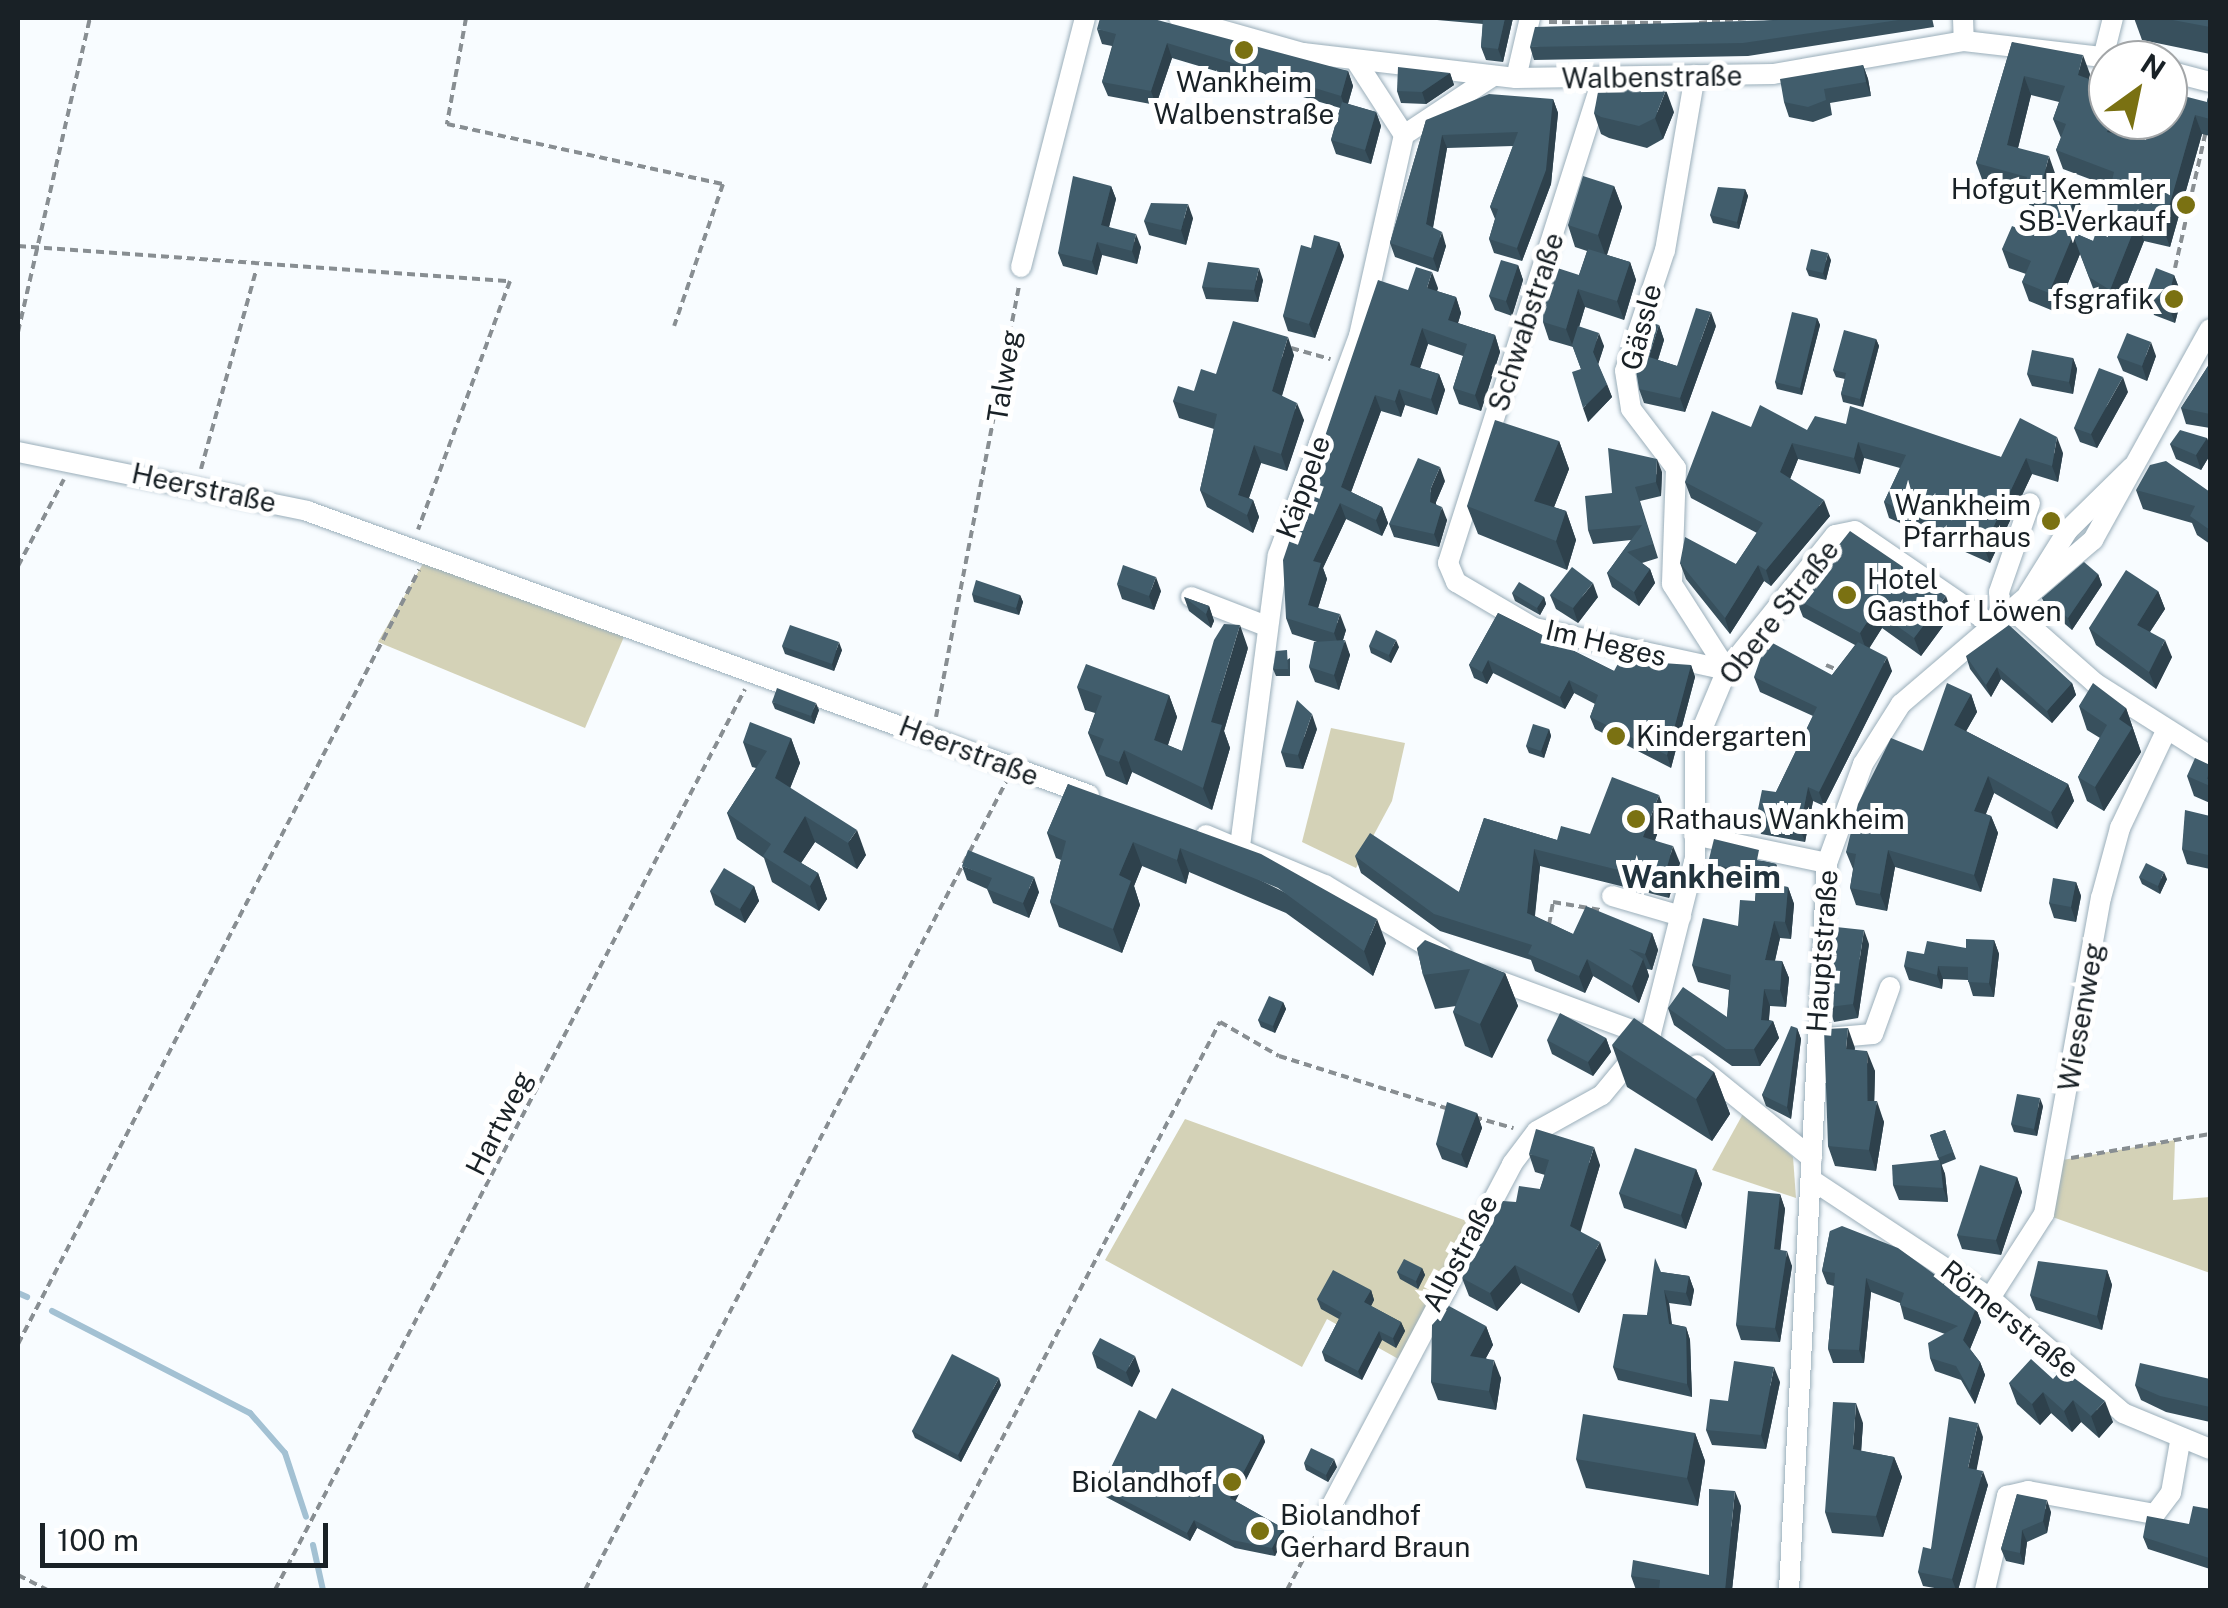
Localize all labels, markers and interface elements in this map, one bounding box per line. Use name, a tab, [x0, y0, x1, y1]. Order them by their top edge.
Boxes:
marker: Wankheim Walbenstraße	[1233, 39, 1255, 61]
north arrow	[2088, 40, 2188, 140]
text: N	[2135, 46, 2172, 86]
street label: Walbenstraße	[1561, 59, 1743, 95]
place label: Wankheim Walbenstraße	[1154, 65, 1334, 131]
place label: Hofgut Kemmler SB-Verkauf	[1951, 172, 2166, 238]
marker: Hofgut Kemmler SB-Verkauf	[2175, 194, 2197, 216]
street label: Schwabstraße	[1481, 228, 1571, 416]
street label: Gässle	[1613, 280, 1669, 374]
place label: fsgrafik	[2052, 282, 2154, 316]
marker: fsgrafik	[2163, 288, 2185, 310]
street label: Talweg	[980, 327, 1028, 425]
street label: Käppele	[1269, 431, 1337, 543]
street label: Heerstraße	[129, 456, 279, 520]
place label: Wankheim Pfarrhaus	[1895, 488, 2031, 554]
marker: Wankheim Pfarrhaus	[2040, 510, 2062, 532]
street label: Obere Straße	[1712, 533, 1846, 691]
place label: Hotel Gasthof Löwen	[1867, 562, 2062, 628]
marker: Hotel Gasthof Löwen	[1836, 584, 1858, 606]
street label: Im Heges	[1542, 613, 1670, 673]
street label: Heerstraße	[894, 709, 1044, 793]
place label: Kindergarten	[1636, 719, 1807, 753]
marker: Kindergarten	[1605, 725, 1627, 747]
place label: Rathaus Wankheim	[1656, 802, 1905, 836]
marker: Rathaus Wankheim	[1625, 808, 1647, 830]
district label: Wankheim	[1621, 858, 1781, 896]
street label: Hauptstraße	[1800, 868, 1844, 1034]
street label: Wiesenweg	[2051, 940, 2111, 1094]
street label: Hartweg	[458, 1065, 540, 1181]
street label: Albstraße	[1415, 1189, 1505, 1317]
street label: Römerstraße	[1934, 1253, 2086, 1385]
place label: Biolandhof	[1071, 1465, 1212, 1499]
marker: Biolandhof	[1221, 1471, 1243, 1493]
place label: Biolandhof Gerhard Braun	[1280, 1498, 1470, 1564]
scale bar	[45, 1503, 332, 1565]
marker: Biolandhof Gerhard Braun	[1249, 1520, 1271, 1542]
text: 100 m	[57, 1522, 139, 1558]

